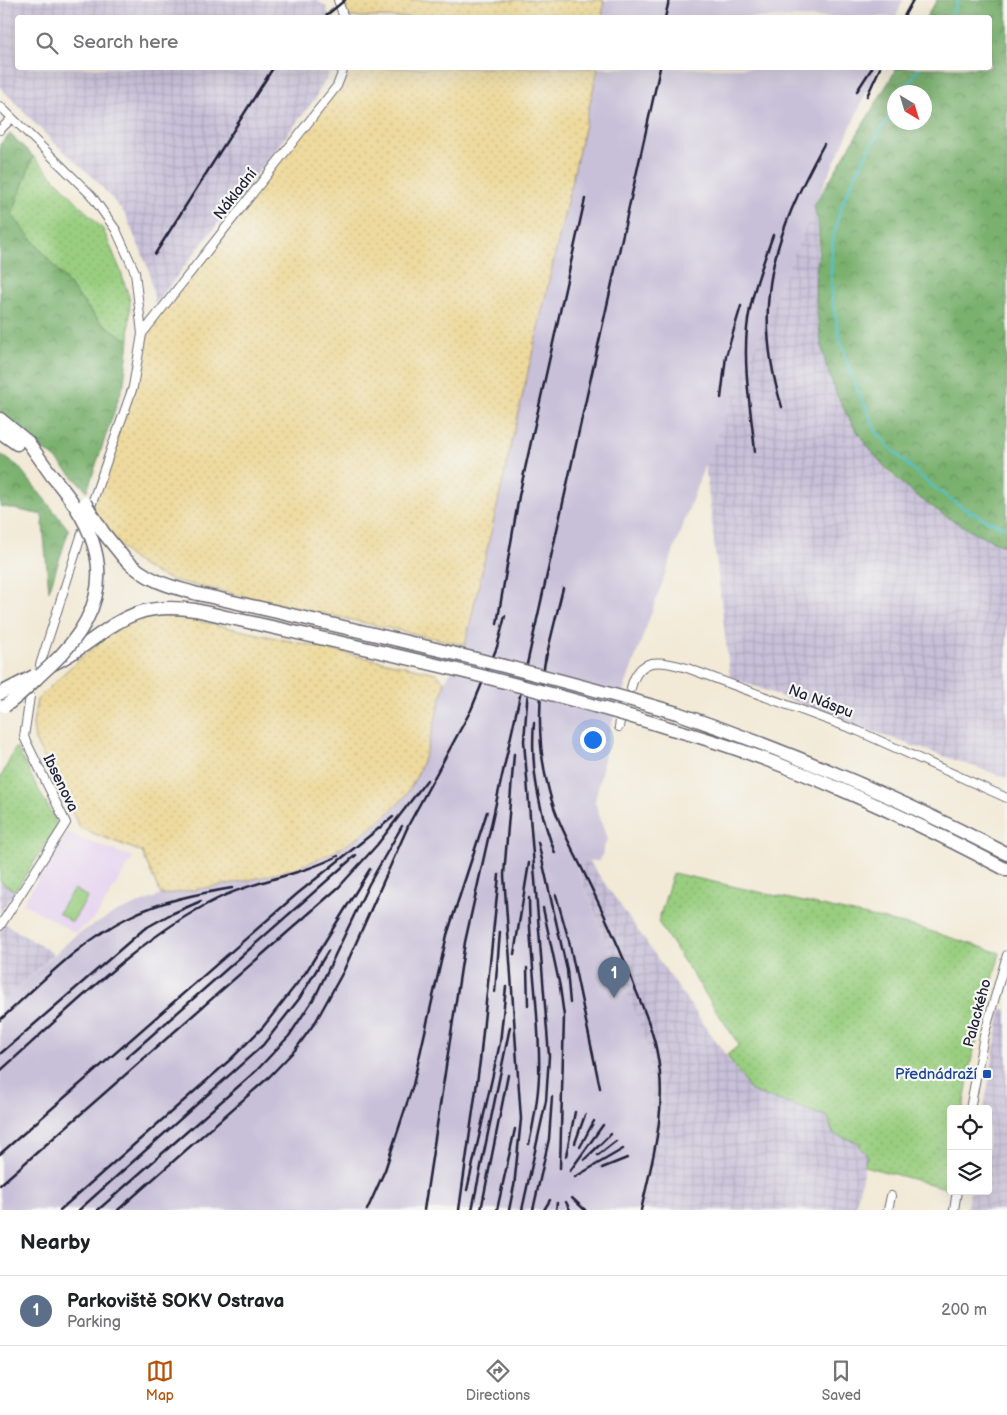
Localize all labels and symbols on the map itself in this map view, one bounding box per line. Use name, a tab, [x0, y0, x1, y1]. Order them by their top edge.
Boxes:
north arrow	[887, 85, 932, 130]
street label: Nákladní	[210, 165, 261, 224]
street label: Na Náspu	[786, 680, 856, 723]
your location	[580, 727, 606, 753]
street label: Ibsenova	[38, 751, 83, 815]
pin: 1	[598, 957, 630, 998]
street label: Palackého	[959, 977, 996, 1049]
place label: Přednádraží	[895, 1065, 977, 1084]
marker: Přednádraží	[981, 1068, 993, 1080]

